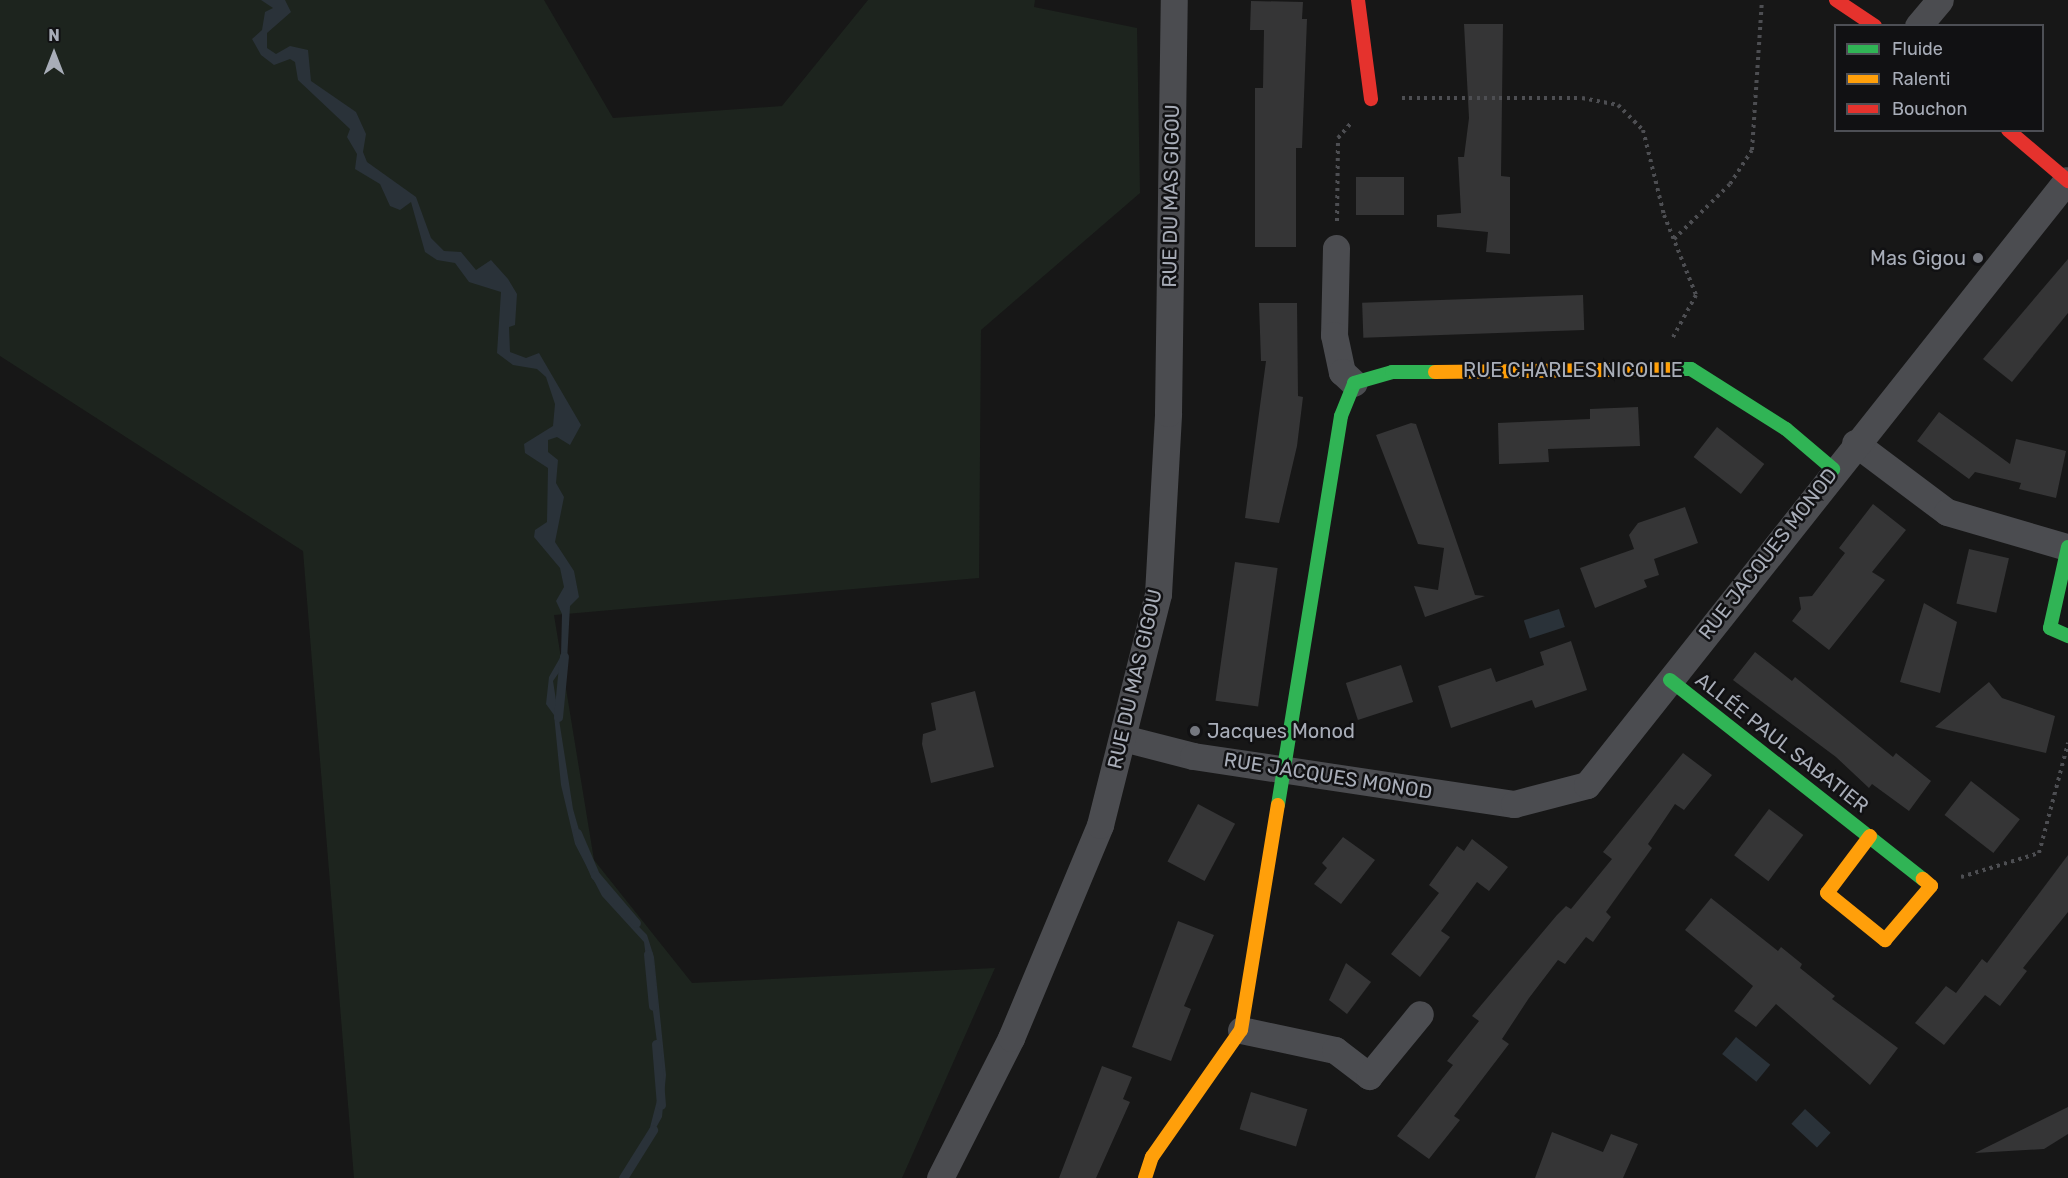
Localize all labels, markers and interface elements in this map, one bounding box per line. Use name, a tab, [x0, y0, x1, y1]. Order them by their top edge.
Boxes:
north arrow	[24, 24, 84, 84]
legend	[1834, 24, 2044, 132]
text: N	[48, 26, 60, 45]
text: Fluide	[1892, 38, 1943, 60]
text: Ralenti	[1892, 68, 1950, 90]
text: Bouchon	[1892, 98, 1967, 120]
street label: RUE DU MAS GIGOU	[1157, 104, 1185, 288]
place label: Mas Gigou	[1870, 246, 1966, 270]
marker: Mas Gigou	[1971, 251, 1985, 265]
street label: RUE CHARLES NICOLLE	[1463, 358, 1683, 382]
street label: RUE JACQUES MONOD	[1694, 464, 1842, 644]
street label: RUE DU MAS GIGOU	[1103, 587, 1167, 771]
street label: ALLÉE PAUL SABATIER	[1691, 668, 1873, 818]
place label: Jacques Monod	[1207, 719, 1355, 743]
marker: Jacques Monod	[1188, 724, 1202, 738]
street label: RUE JACQUES MONOD	[1222, 748, 1434, 804]

